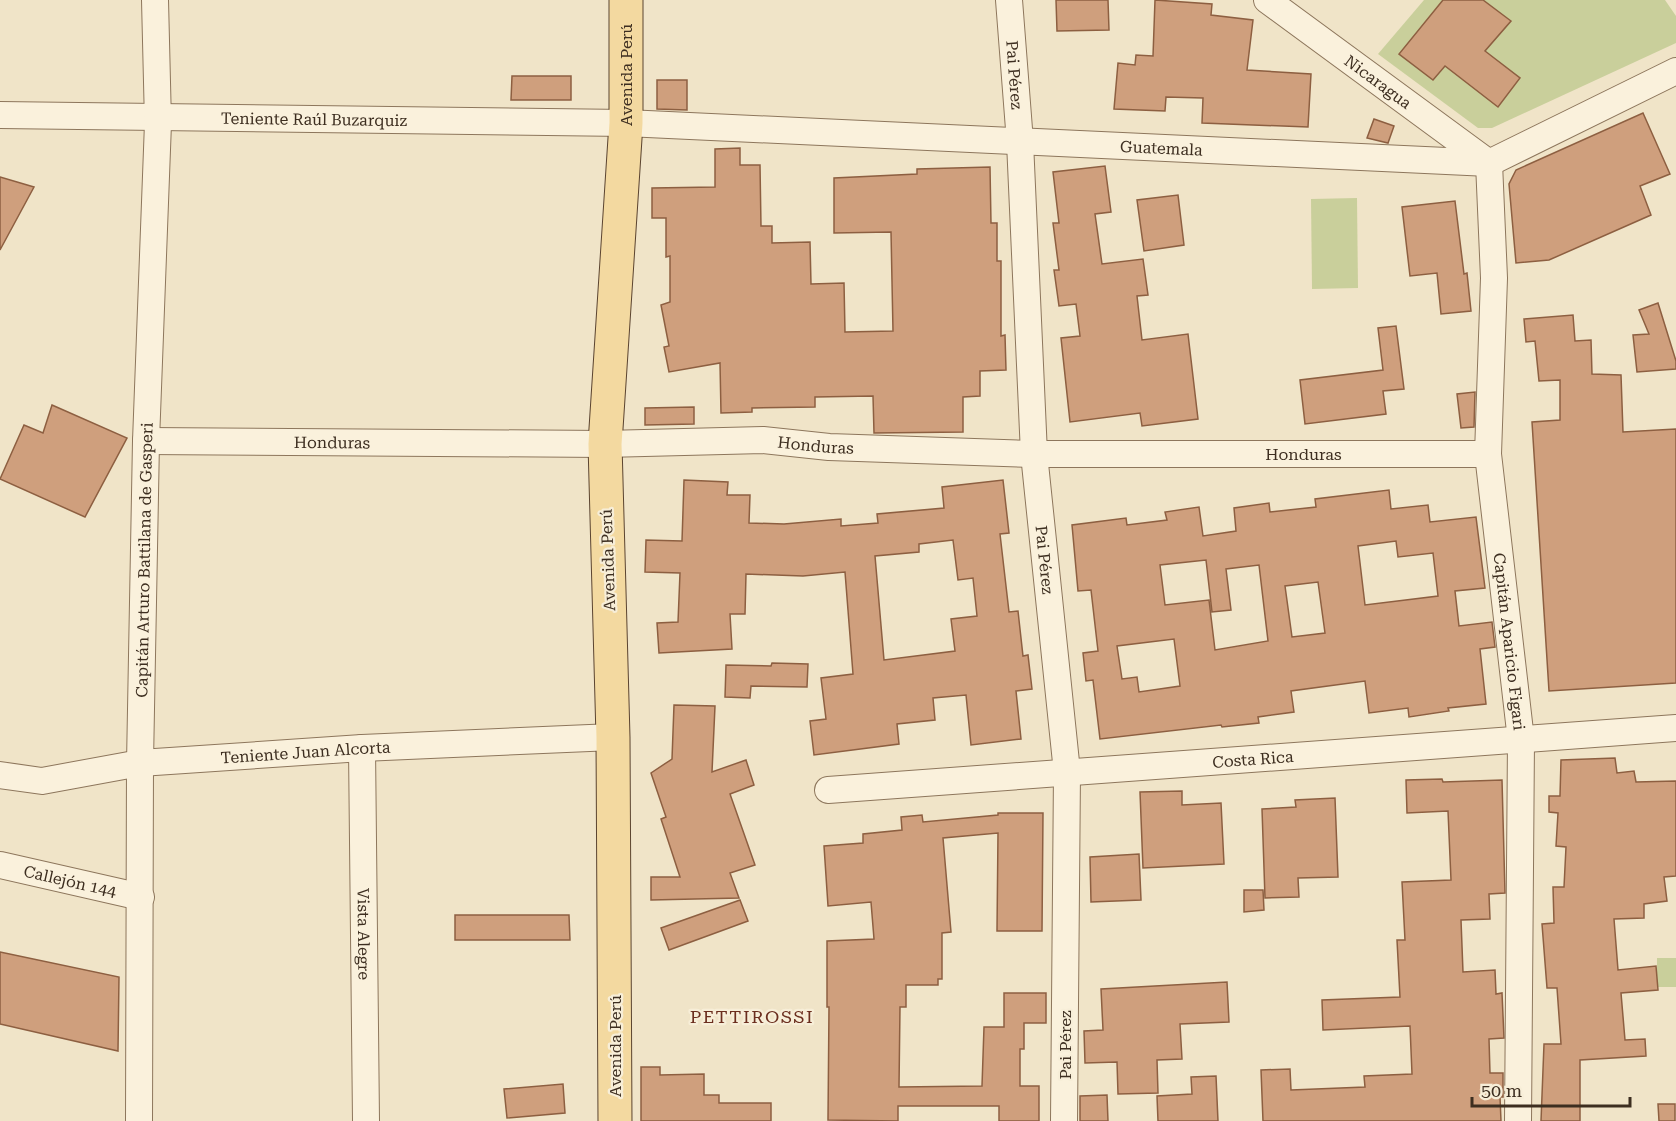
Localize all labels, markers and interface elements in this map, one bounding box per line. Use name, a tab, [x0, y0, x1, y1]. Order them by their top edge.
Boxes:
street label: Avenida Perú	[617, 24, 636, 126]
street label: Pai Pérez	[1003, 40, 1027, 110]
street label: Nicaragua	[1341, 51, 1416, 113]
street label: Teniente Raúl Buzarquiz	[221, 108, 408, 130]
street label: Guatemala	[1120, 136, 1204, 159]
street label: Capitán Arturo Battilana de Gasperi	[132, 422, 156, 698]
street label: Honduras	[294, 432, 371, 452]
street label: Honduras	[777, 432, 854, 457]
street label: Honduras	[1265, 445, 1342, 464]
street label: Avenida Perú	[597, 509, 619, 611]
street label: Pai Pérez	[1032, 524, 1058, 596]
street label: Capitán Aparicio Figari	[1490, 552, 1529, 731]
street label: Teniente Juan Alcorta	[220, 737, 391, 767]
street label: Costa Rica	[1212, 746, 1295, 771]
street label: Callejón 144	[22, 861, 119, 901]
street label: Vista Alegre	[354, 888, 374, 980]
street label: Avenida Perú	[606, 995, 625, 1097]
district label: PETTIROSSI	[690, 1006, 814, 1027]
street label: Pai Pérez	[1056, 1010, 1075, 1080]
scale bar	[1472, 1070, 1630, 1108]
text: 50 m	[1481, 1080, 1522, 1101]

